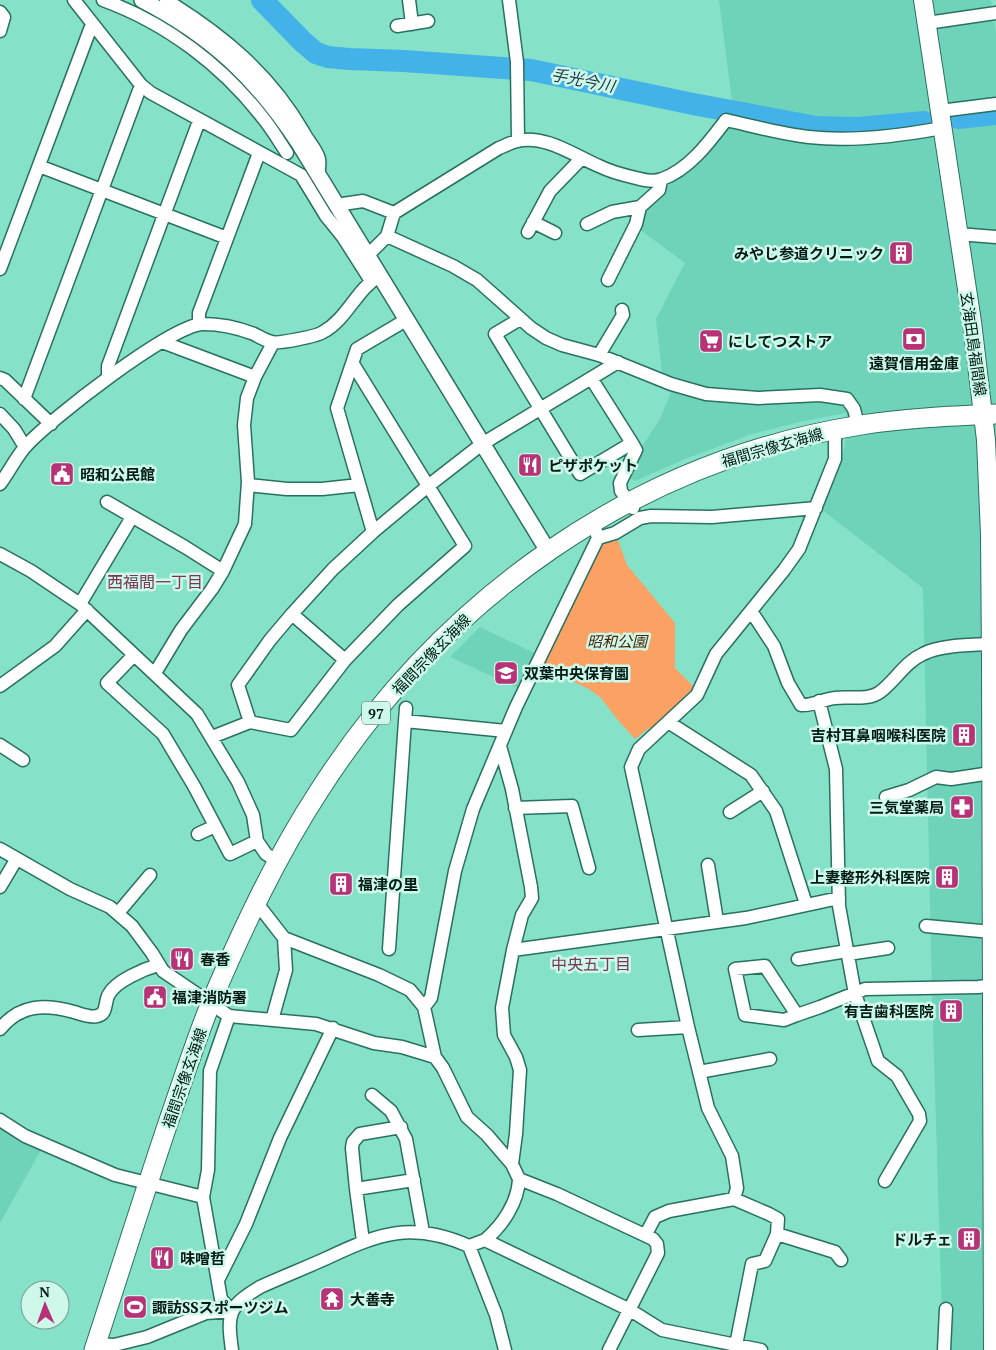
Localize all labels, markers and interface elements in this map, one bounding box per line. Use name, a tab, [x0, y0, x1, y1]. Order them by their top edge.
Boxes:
water label: 手光今川	[549, 63, 618, 97]
building icon: みやじ参道クリニック	[888, 240, 914, 266]
place label: みやじ参道クリニック	[734, 243, 884, 263]
street label: 玄海田島福間線	[957, 291, 991, 397]
bank icon: 遠賀信用金庫	[901, 326, 927, 352]
supermarket icon: にしてつストア	[698, 328, 724, 354]
place label: にしてつストア	[728, 331, 832, 351]
place label: 遠賀信用金庫	[869, 353, 959, 373]
street label: 福間宗像玄海線	[719, 423, 825, 471]
restaurant icon: ピザポケット	[517, 452, 543, 478]
place label: ピザポケット	[548, 455, 638, 475]
public building icon: 昭和公民館	[49, 461, 75, 487]
place label: 昭和公民館	[80, 464, 155, 484]
district label: 西福間一丁目	[107, 571, 203, 593]
street label: 福間宗像玄海線	[387, 609, 475, 699]
park label: 昭和公園	[587, 631, 649, 651]
school or university icon: 双葉中央保育園	[493, 660, 519, 686]
place label: 双葉中央保育園	[524, 663, 629, 683]
road number: 97	[362, 701, 390, 724]
building icon: 吉村耳鼻咽喉科医院	[951, 722, 977, 748]
place label: 吉村耳鼻咽喉科医院	[811, 725, 946, 745]
pharmacy icon: 三気堂薬局	[949, 794, 975, 820]
place label: 三気堂薬局	[869, 797, 944, 817]
building icon: 上妻整形外科医院	[934, 864, 960, 890]
place label: 上妻整形外科医院	[810, 867, 930, 887]
building icon: 福津の里	[328, 871, 354, 897]
place label: 福津の里	[357, 874, 418, 894]
restaurant icon: 春香	[169, 946, 195, 972]
place label: 春香	[200, 949, 230, 969]
district label: 中央五丁目	[551, 953, 631, 975]
public building icon: 福津消防署	[142, 984, 168, 1010]
place label: 福津消防署	[171, 987, 247, 1007]
building icon: 有吉歯科医院	[938, 998, 964, 1024]
place label: 有吉歯科医院	[844, 1001, 934, 1021]
street label: 福間宗像玄海線	[157, 1025, 211, 1131]
building icon: ドルチェ	[956, 1226, 982, 1252]
place label: ドルチェ	[892, 1229, 952, 1249]
restaurant icon: 味噌哲	[149, 1245, 175, 1271]
place label: 味噌哲	[180, 1248, 225, 1268]
north arrow	[20, 1280, 70, 1330]
text: N	[39, 1282, 51, 1301]
temple icon: 大善寺	[319, 1286, 345, 1312]
place label: 大善寺	[350, 1289, 395, 1309]
sports icon: 諏訪SSスポーツジム	[122, 1294, 148, 1320]
place label: 諏訪SSスポーツジム	[152, 1297, 288, 1317]

